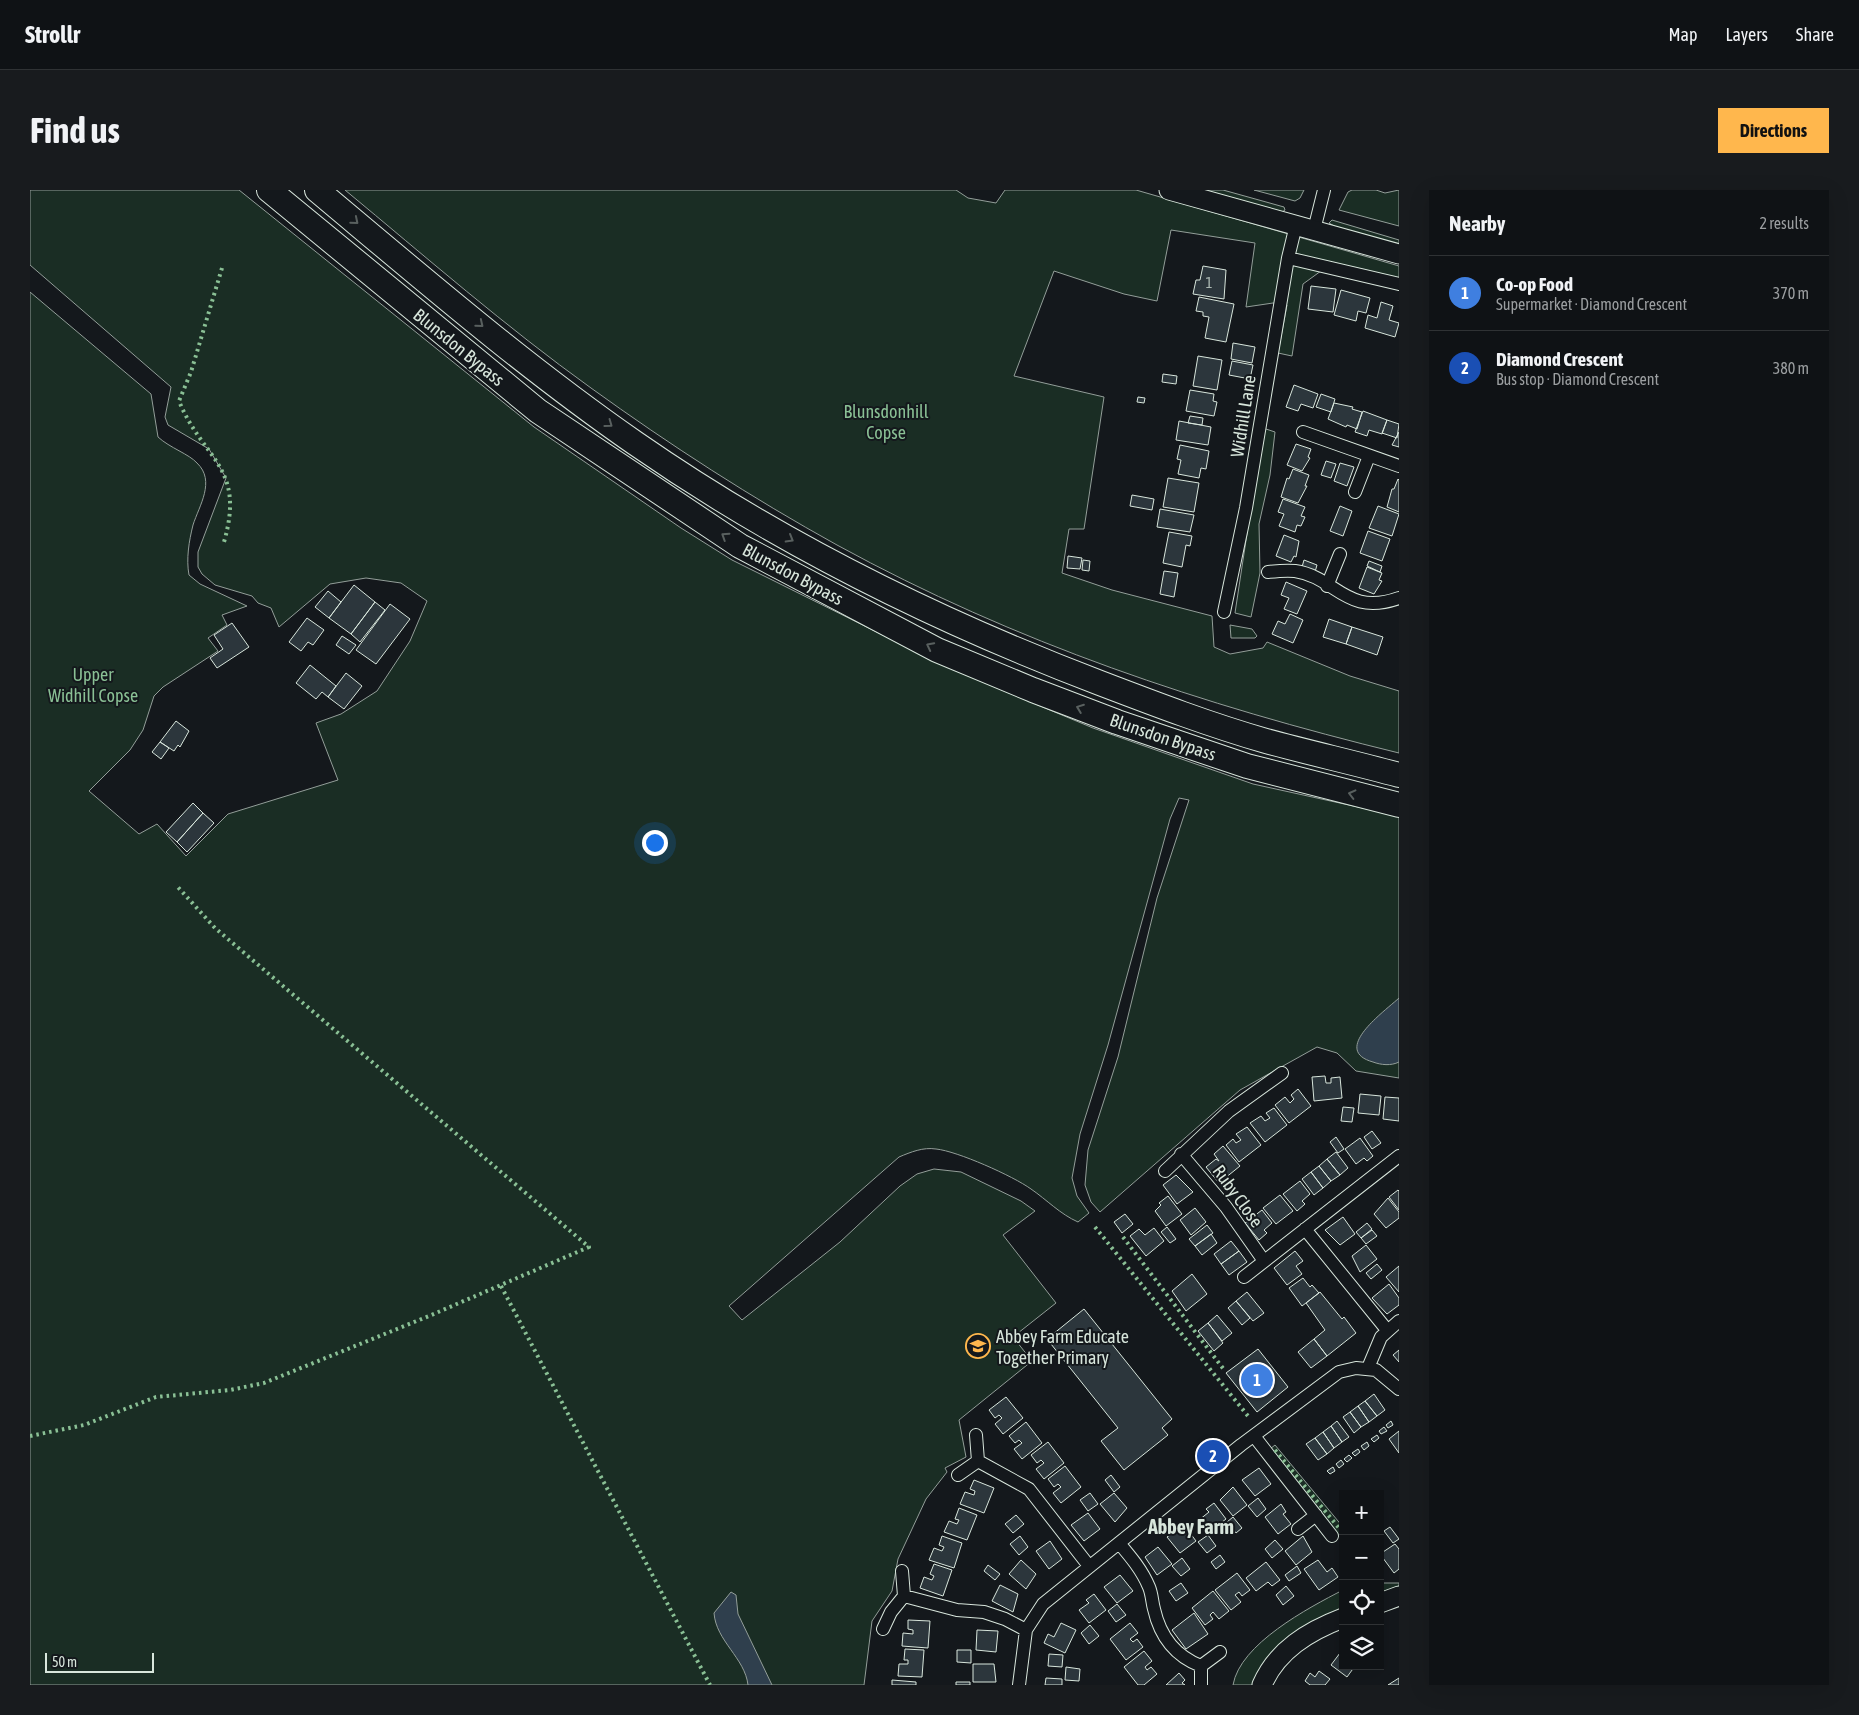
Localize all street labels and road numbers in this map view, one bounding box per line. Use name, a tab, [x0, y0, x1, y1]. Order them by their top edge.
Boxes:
street label: Blunsdon Bypass	[409, 304, 509, 390]
street label: Widhill Lane	[1226, 373, 1260, 459]
street label: Blunsdon Bypass	[739, 539, 847, 609]
street label: Blunsdon Bypass	[1107, 709, 1219, 765]
street label: Ruby Close	[1208, 1161, 1268, 1231]

